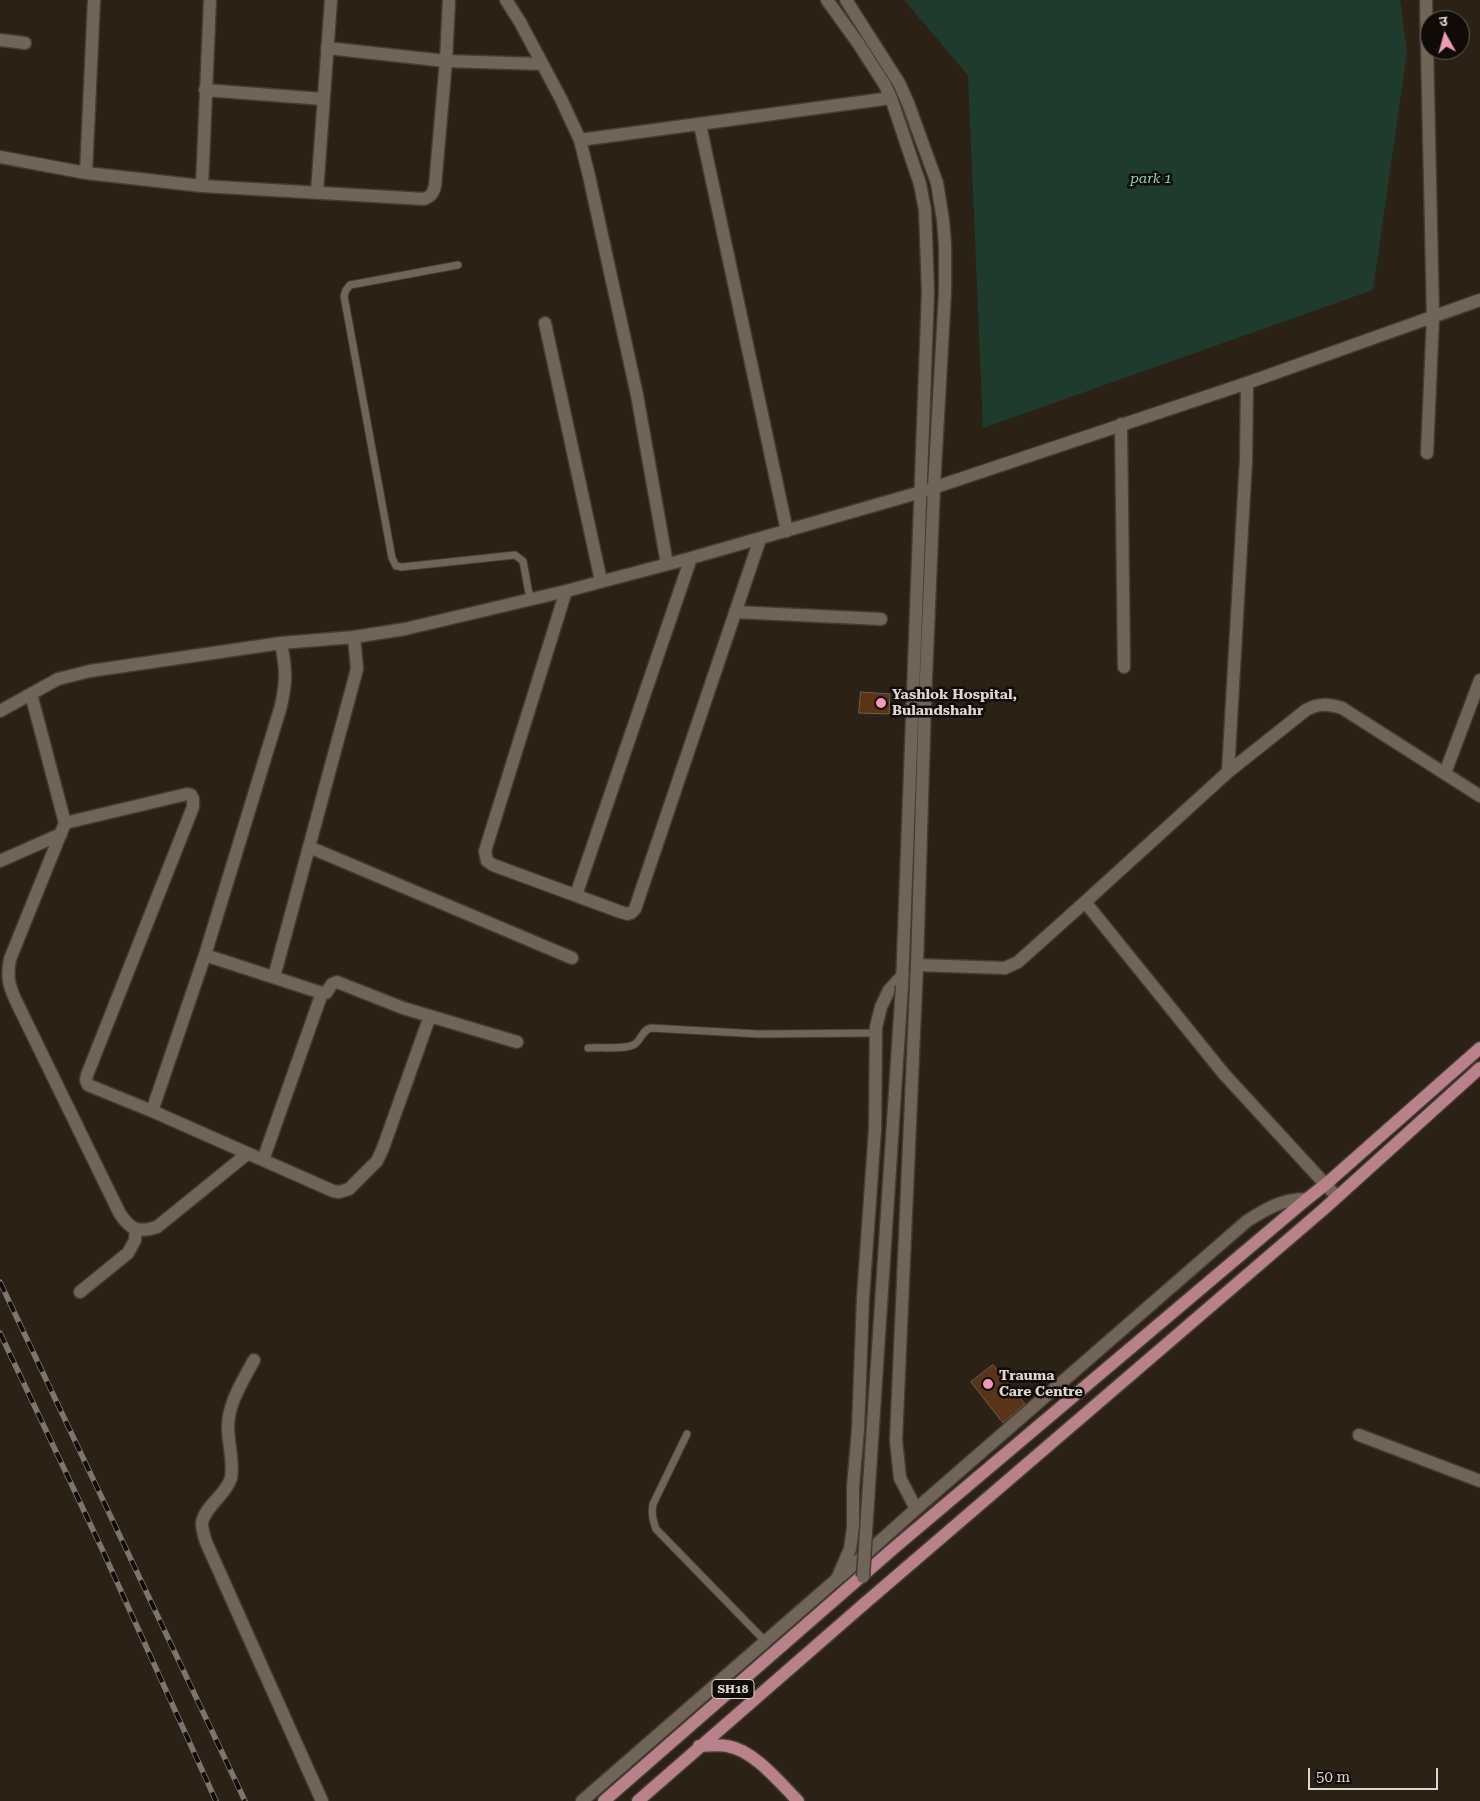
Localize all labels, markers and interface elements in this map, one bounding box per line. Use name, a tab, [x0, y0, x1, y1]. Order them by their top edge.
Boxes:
north arrow	[1420, 10, 1470, 60]
text: उ	[1438, 13, 1448, 30]
park label: park 1	[1130, 171, 1172, 187]
place label: Yashlok Hospital, Bulandshahr	[892, 687, 1017, 720]
marker: Yashlok Hospital, Bulandshahr	[874, 696, 888, 710]
place label: Trauma Care Centre	[999, 1368, 1083, 1400]
marker: Trauma Care Centre	[981, 1377, 995, 1391]
road number: SH18	[712, 1680, 754, 1698]
scale bar	[1310, 1758, 1440, 1790]
text: 50 m	[1316, 1768, 1350, 1786]

